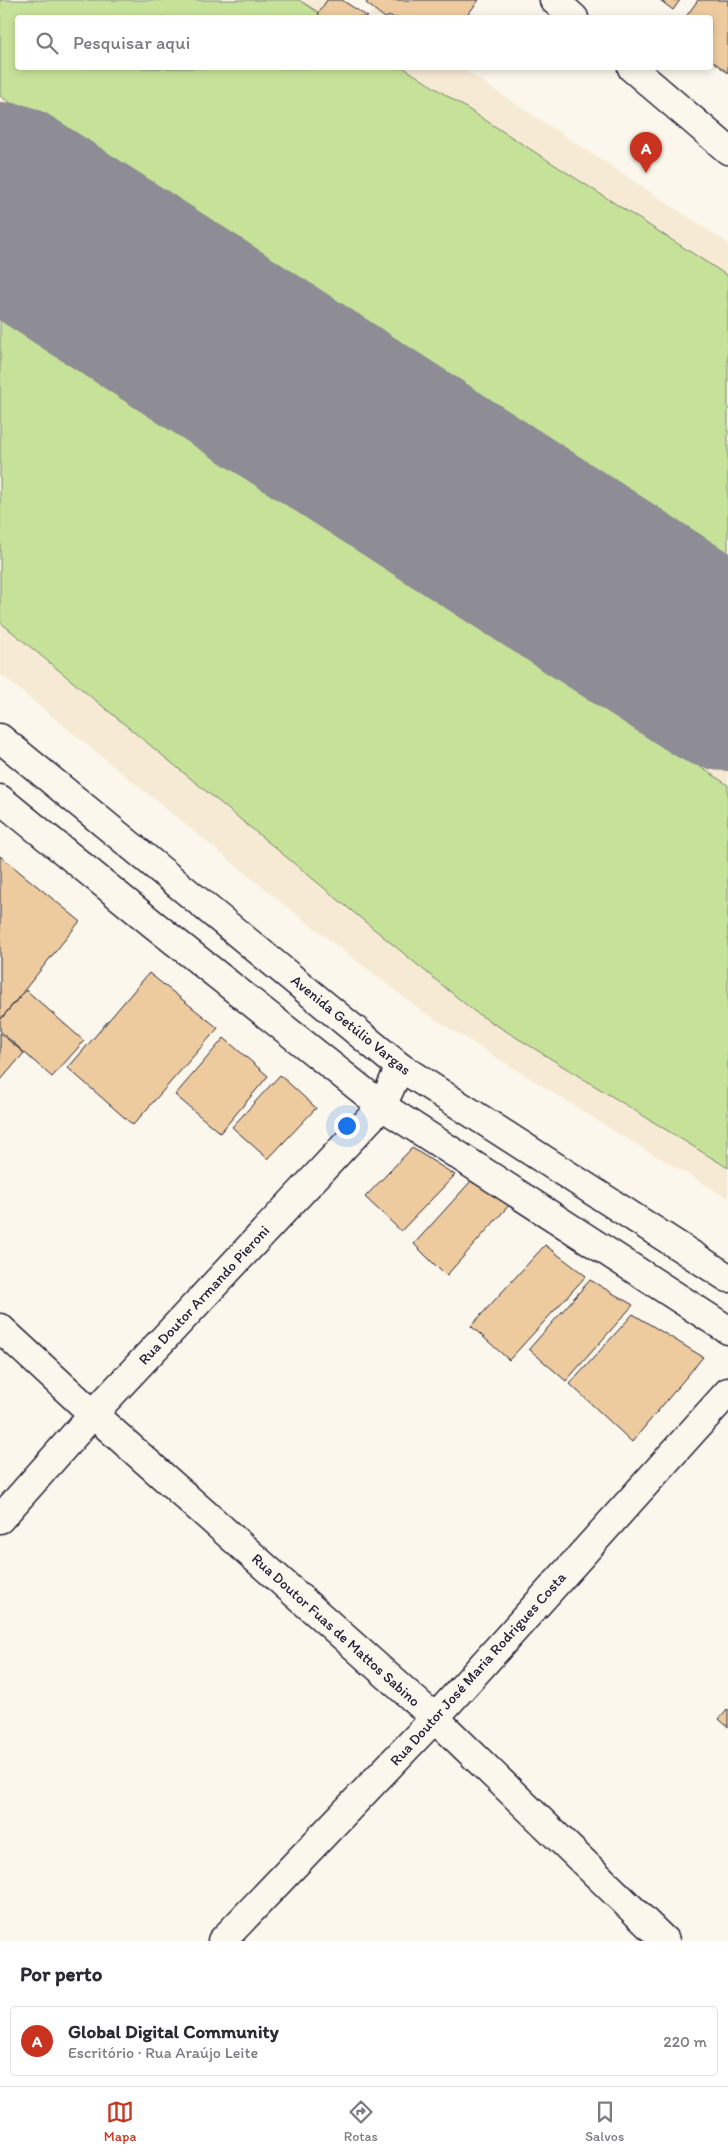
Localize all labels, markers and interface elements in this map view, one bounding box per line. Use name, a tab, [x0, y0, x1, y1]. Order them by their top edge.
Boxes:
search box	[15, 15, 713, 70]
icon: search	[33, 29, 61, 57]
text: Pesquisar aqui	[73, 31, 190, 54]
pin: A	[630, 132, 662, 173]
street label: Avenida Getúlio Vargas	[287, 971, 415, 1079]
your location	[334, 1113, 360, 1139]
street label: Rua Doutor Armando Pieroni	[135, 1222, 273, 1368]
street label: Rua Doutor Fuas de Mattos Sabino	[248, 1550, 424, 1710]
street label: Rua Doutor José Maria Rodrigues Costa	[386, 1568, 570, 1770]
text: Por perto	[20, 1961, 102, 1986]
text: Global Digital Community	[68, 2020, 279, 2043]
text: A	[32, 2032, 42, 2051]
text: 220 m	[663, 2032, 707, 2051]
text: Escritório · Rua Araújo Leite	[68, 2043, 258, 2062]
tab: Mapa	[104, 2098, 136, 2145]
tab: Rotas	[344, 2098, 378, 2145]
tab: Salvos	[585, 2098, 624, 2145]

